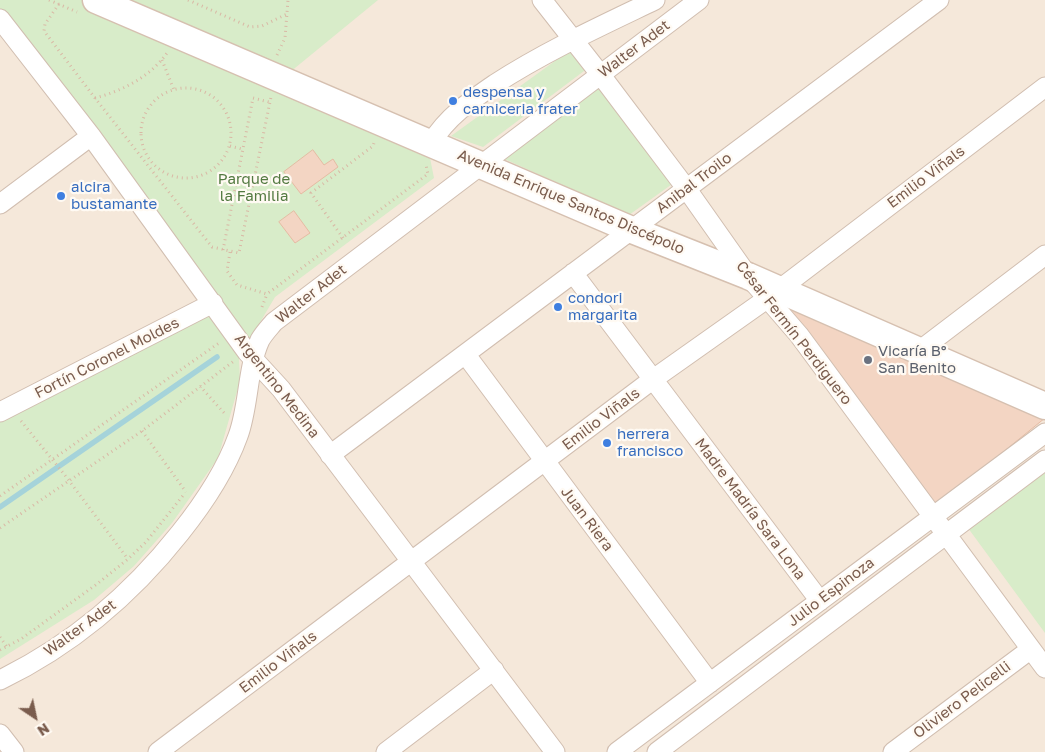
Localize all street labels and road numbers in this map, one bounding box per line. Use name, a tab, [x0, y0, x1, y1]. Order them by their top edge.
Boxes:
street label: Walter Adet	[595, 16, 673, 82]
street label: Emilio Viñals	[884, 142, 968, 212]
street label: Avenida Enrique Santos Discépolo	[455, 146, 687, 258]
street label: Anibal Troilo	[653, 149, 735, 217]
street label: César Fermín Perdiguero	[732, 258, 856, 408]
street label: Walter Adet	[272, 261, 350, 327]
street label: Fortín Coronel Moldes	[32, 314, 182, 402]
street label: Argentino Medina	[231, 330, 323, 442]
street label: Emilio Viñals	[559, 384, 643, 454]
street label: Madre Madría Sara Lona	[691, 435, 809, 583]
street label: Juan Riera	[557, 483, 617, 555]
street label: Julio Espinoza	[784, 554, 878, 630]
street label: Walter Adet	[40, 596, 120, 660]
street label: Emilio Viñals	[236, 627, 320, 697]
street label: Oliviero Pelicelli	[910, 658, 1014, 742]

